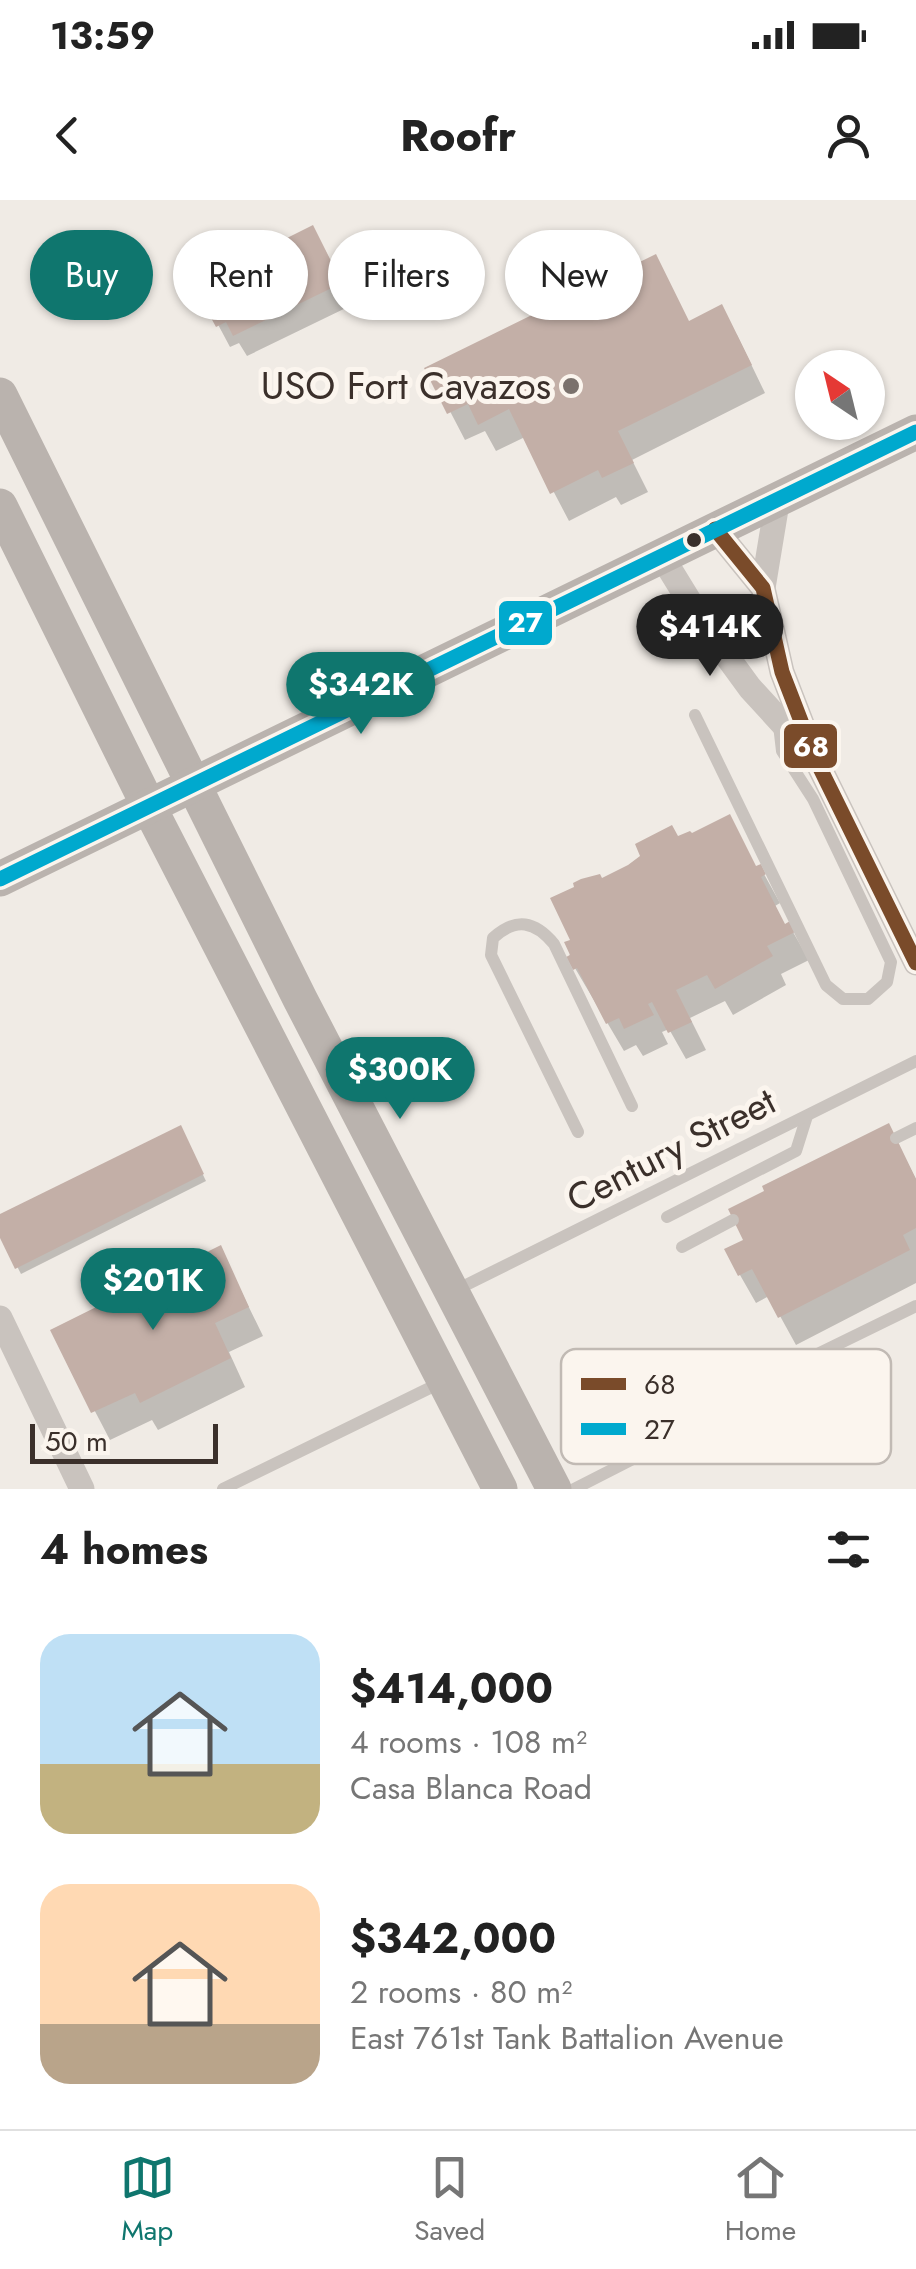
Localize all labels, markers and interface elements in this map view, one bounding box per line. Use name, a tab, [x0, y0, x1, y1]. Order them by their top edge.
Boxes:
text: 13:59	[50, 8, 155, 63]
text: Roofr	[400, 103, 516, 168]
icon: back	[40, 108, 95, 163]
icon: person	[821, 108, 876, 163]
chip: Buy	[30, 230, 153, 320]
chip: Rent	[173, 230, 308, 320]
chip: Filters	[328, 230, 485, 320]
chip: New	[505, 230, 643, 320]
north arrow	[795, 350, 885, 440]
map controls	[795, 350, 885, 440]
place label: USO Fort Cavazos	[261, 358, 551, 413]
marker: USO Fort Cavazos	[560, 375, 582, 397]
unlabelled marker	[684, 530, 704, 550]
pin: $414K	[640, 594, 780, 679]
line badge: 27	[497, 599, 554, 647]
text: 27	[507, 602, 543, 643]
text: $414K	[658, 603, 762, 649]
pin: $342K	[291, 652, 431, 737]
text: $342K	[308, 661, 414, 707]
line badge: 68	[782, 722, 839, 770]
text: 68	[793, 726, 829, 767]
pin: $300K	[330, 1037, 470, 1122]
text: $300K	[348, 1046, 452, 1092]
street label: Century Street	[557, 1073, 785, 1226]
pin: $201K	[83, 1248, 223, 1333]
text: $201K	[103, 1257, 203, 1303]
legend	[561, 1349, 891, 1464]
text: 68	[644, 1364, 675, 1405]
text: 27	[644, 1409, 675, 1450]
scale bar	[30, 1419, 218, 1464]
text: 50 m	[45, 1421, 108, 1462]
text: 4 homes	[40, 1519, 208, 1580]
icon: filters	[821, 1522, 876, 1577]
text: $414,000	[350, 1658, 553, 1719]
icon: home	[120, 1674, 240, 1794]
text: 4 rooms · 108 m²	[350, 1719, 587, 1765]
text: Casa Blanca Road	[350, 1765, 592, 1811]
text: $342,000	[350, 1908, 556, 1969]
icon: home	[120, 1924, 240, 2044]
text: 2 rooms · 80 m²	[350, 1969, 572, 2015]
text: East 761st Tank Battalion Avenue	[350, 2015, 784, 2061]
tab: Map	[120, 2150, 175, 2251]
tab: Saved	[414, 2150, 485, 2251]
tab: Home	[725, 2150, 796, 2251]

